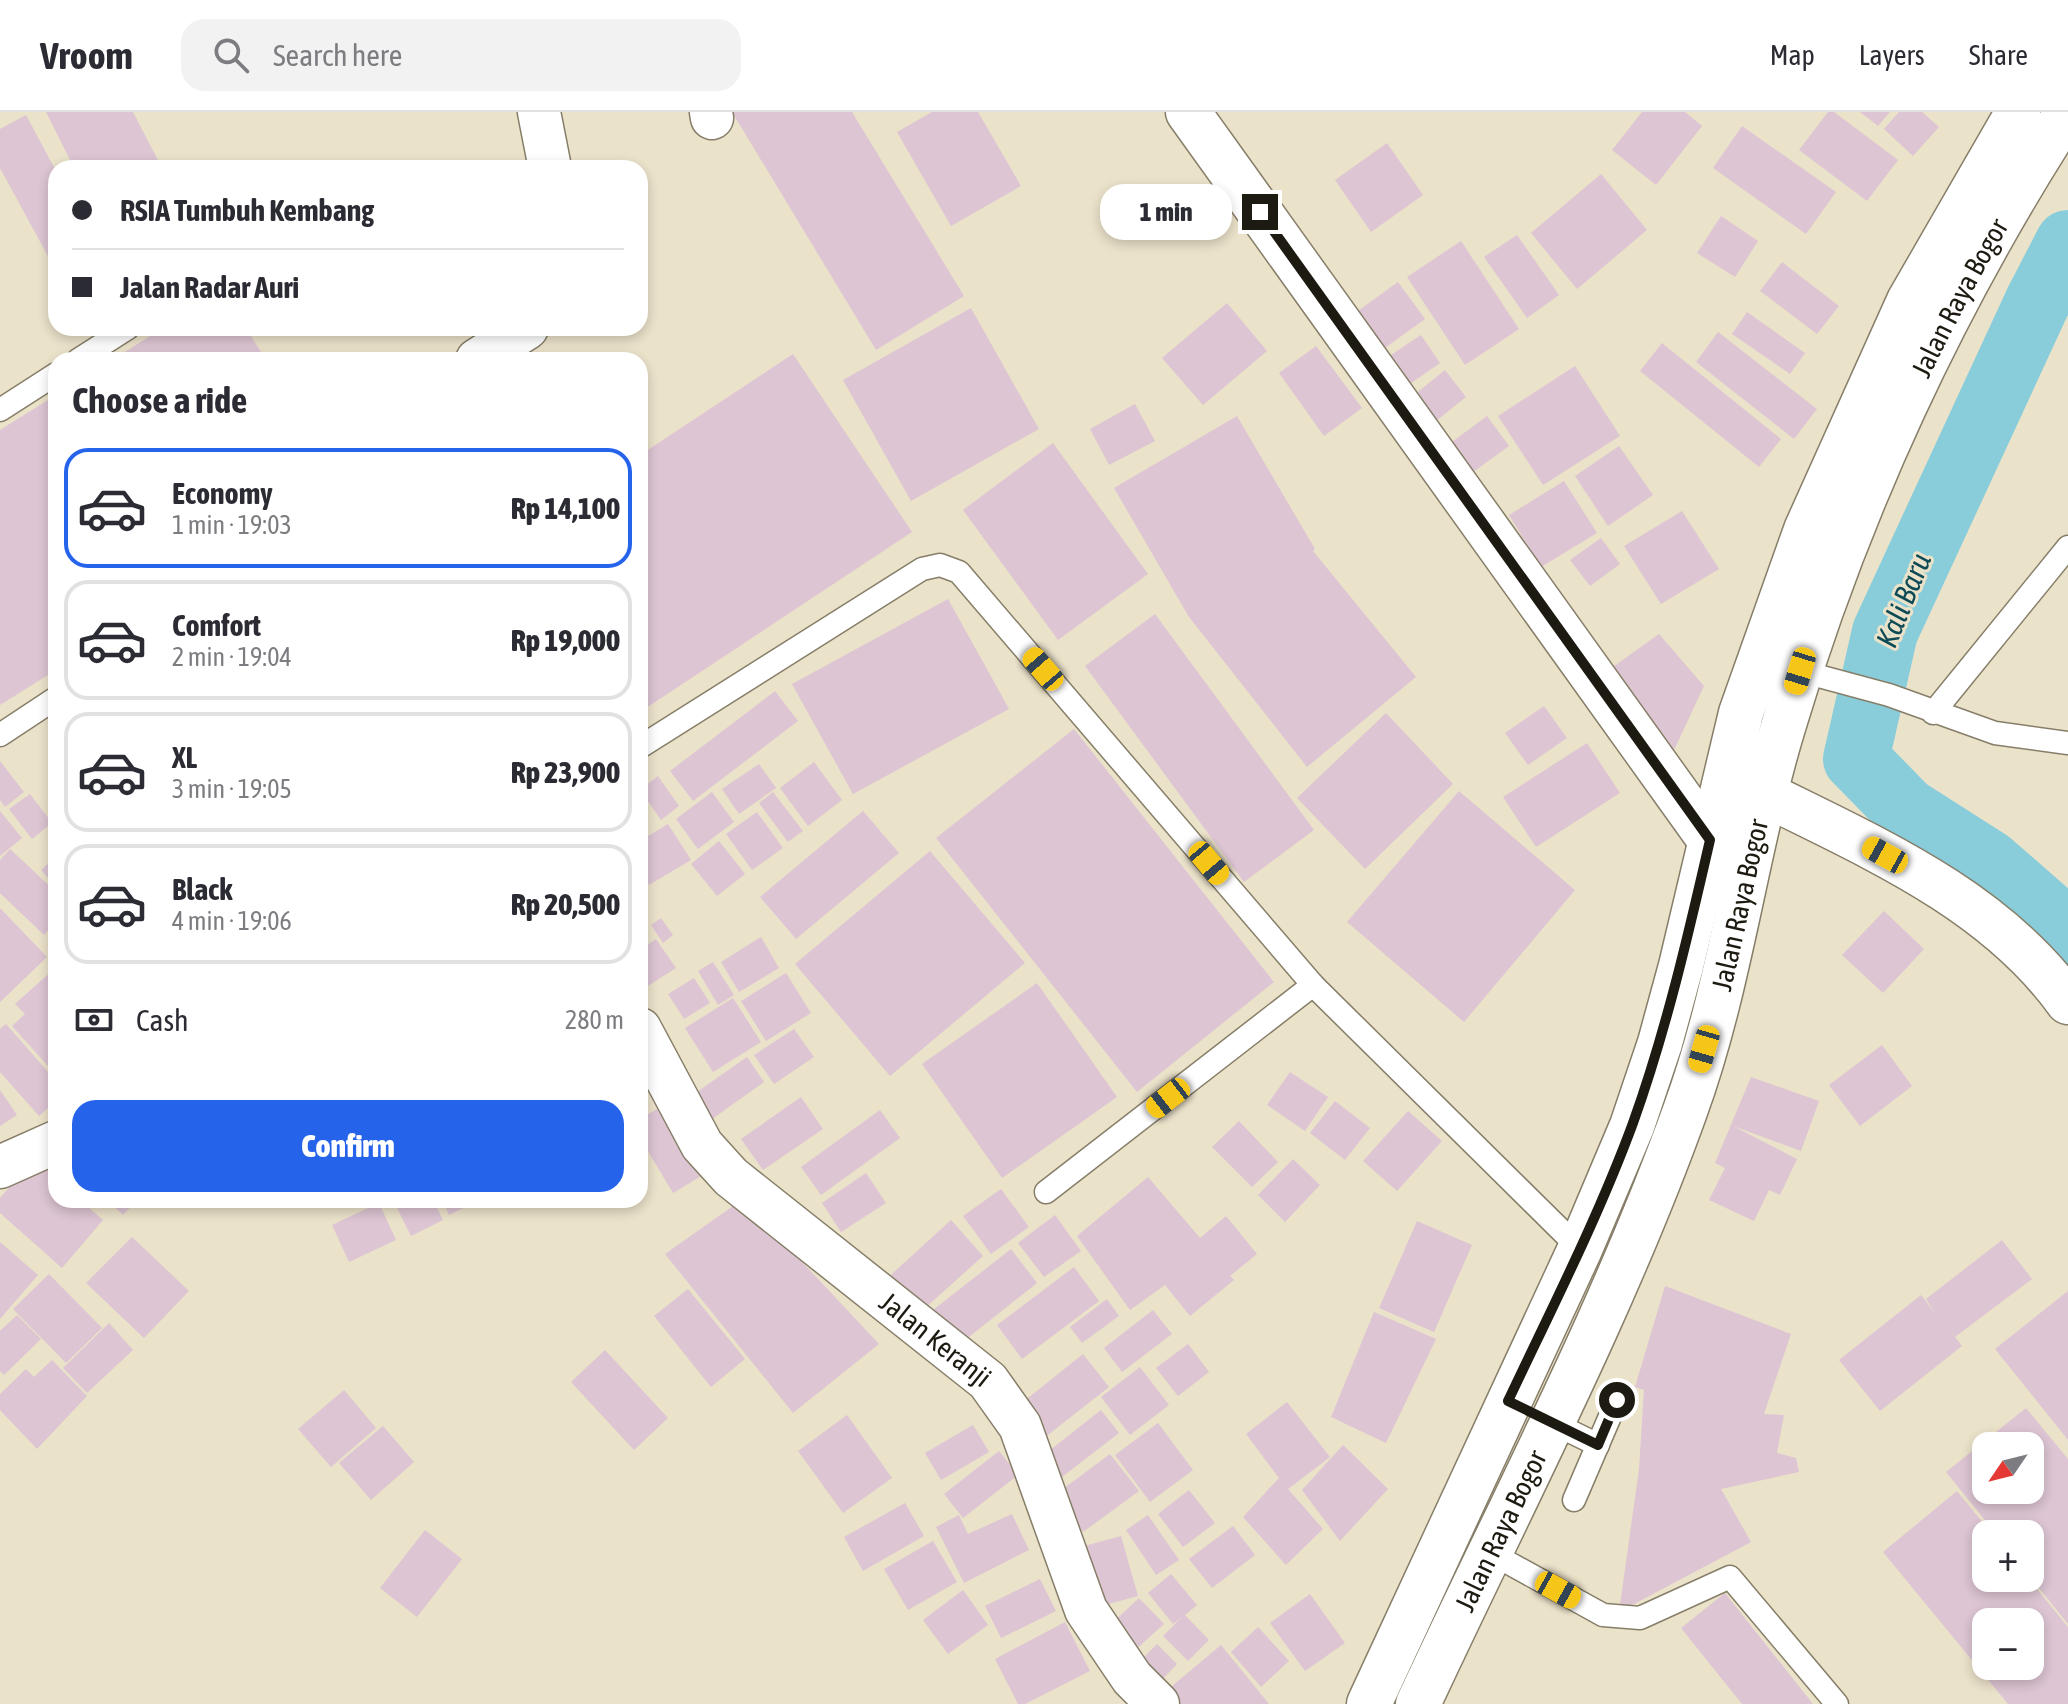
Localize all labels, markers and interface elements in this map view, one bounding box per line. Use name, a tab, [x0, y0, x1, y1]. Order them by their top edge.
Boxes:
search box	[181, 19, 741, 91]
icon: search	[209, 33, 253, 77]
text: Vroom	[40, 34, 133, 77]
text: Search here	[273, 38, 402, 72]
text: Map	[1770, 39, 1815, 71]
text: Layers	[1859, 39, 1925, 71]
text: Share	[1969, 39, 2028, 71]
callout: 1 min	[1100, 184, 1232, 240]
text: RSIA Tumbuh Kembang	[120, 193, 374, 227]
route end	[1242, 194, 1278, 230]
text: 1 min	[1139, 197, 1193, 227]
street label: Jalan Raya Bogor	[1905, 212, 2015, 382]
text: Jalan Radar Auri	[120, 270, 299, 304]
text: Choose a ride	[72, 379, 247, 421]
icon: car	[76, 472, 148, 544]
text: Economy	[172, 476, 273, 510]
text: Rp 14,100	[511, 491, 620, 525]
text: 1 min · 19:03	[172, 510, 292, 540]
water label: Kali Baru	[1869, 548, 1937, 652]
icon: car	[76, 604, 148, 676]
text: Comfort	[172, 608, 261, 642]
text: Rp 19,000	[511, 623, 620, 657]
text: 2 min · 19:04	[172, 642, 292, 672]
car	[1018, 643, 1068, 695]
car	[1782, 645, 1818, 697]
icon: car	[76, 736, 148, 808]
text: XL	[172, 740, 197, 774]
text: Rp 23,900	[511, 755, 620, 789]
text: 3 min · 19:05	[172, 774, 292, 804]
street label: Jalan Raya Bogor	[1705, 815, 1774, 994]
car	[1858, 833, 1912, 877]
car	[1184, 837, 1234, 889]
icon: car	[76, 868, 148, 940]
text: Black	[172, 872, 232, 906]
text: Rp 20,500	[511, 887, 620, 921]
text: 4 min · 19:06	[172, 906, 292, 936]
icon: cash	[72, 998, 116, 1042]
text: Cash	[136, 1003, 189, 1037]
text: 280 m	[565, 1005, 624, 1035]
car	[1686, 1023, 1722, 1075]
car	[1142, 1074, 1194, 1122]
button: Confirm	[72, 1100, 624, 1192]
street label: Jalan Keranji	[874, 1286, 998, 1393]
route start	[1599, 1382, 1635, 1418]
north arrow	[1972, 1432, 2044, 1504]
map controls	[1972, 1432, 2044, 1680]
street label: Jalan Raya Bogor	[1448, 1445, 1553, 1616]
button: +	[1972, 1520, 2044, 1592]
car	[1531, 1568, 1585, 1612]
button: −	[1972, 1608, 2044, 1680]

